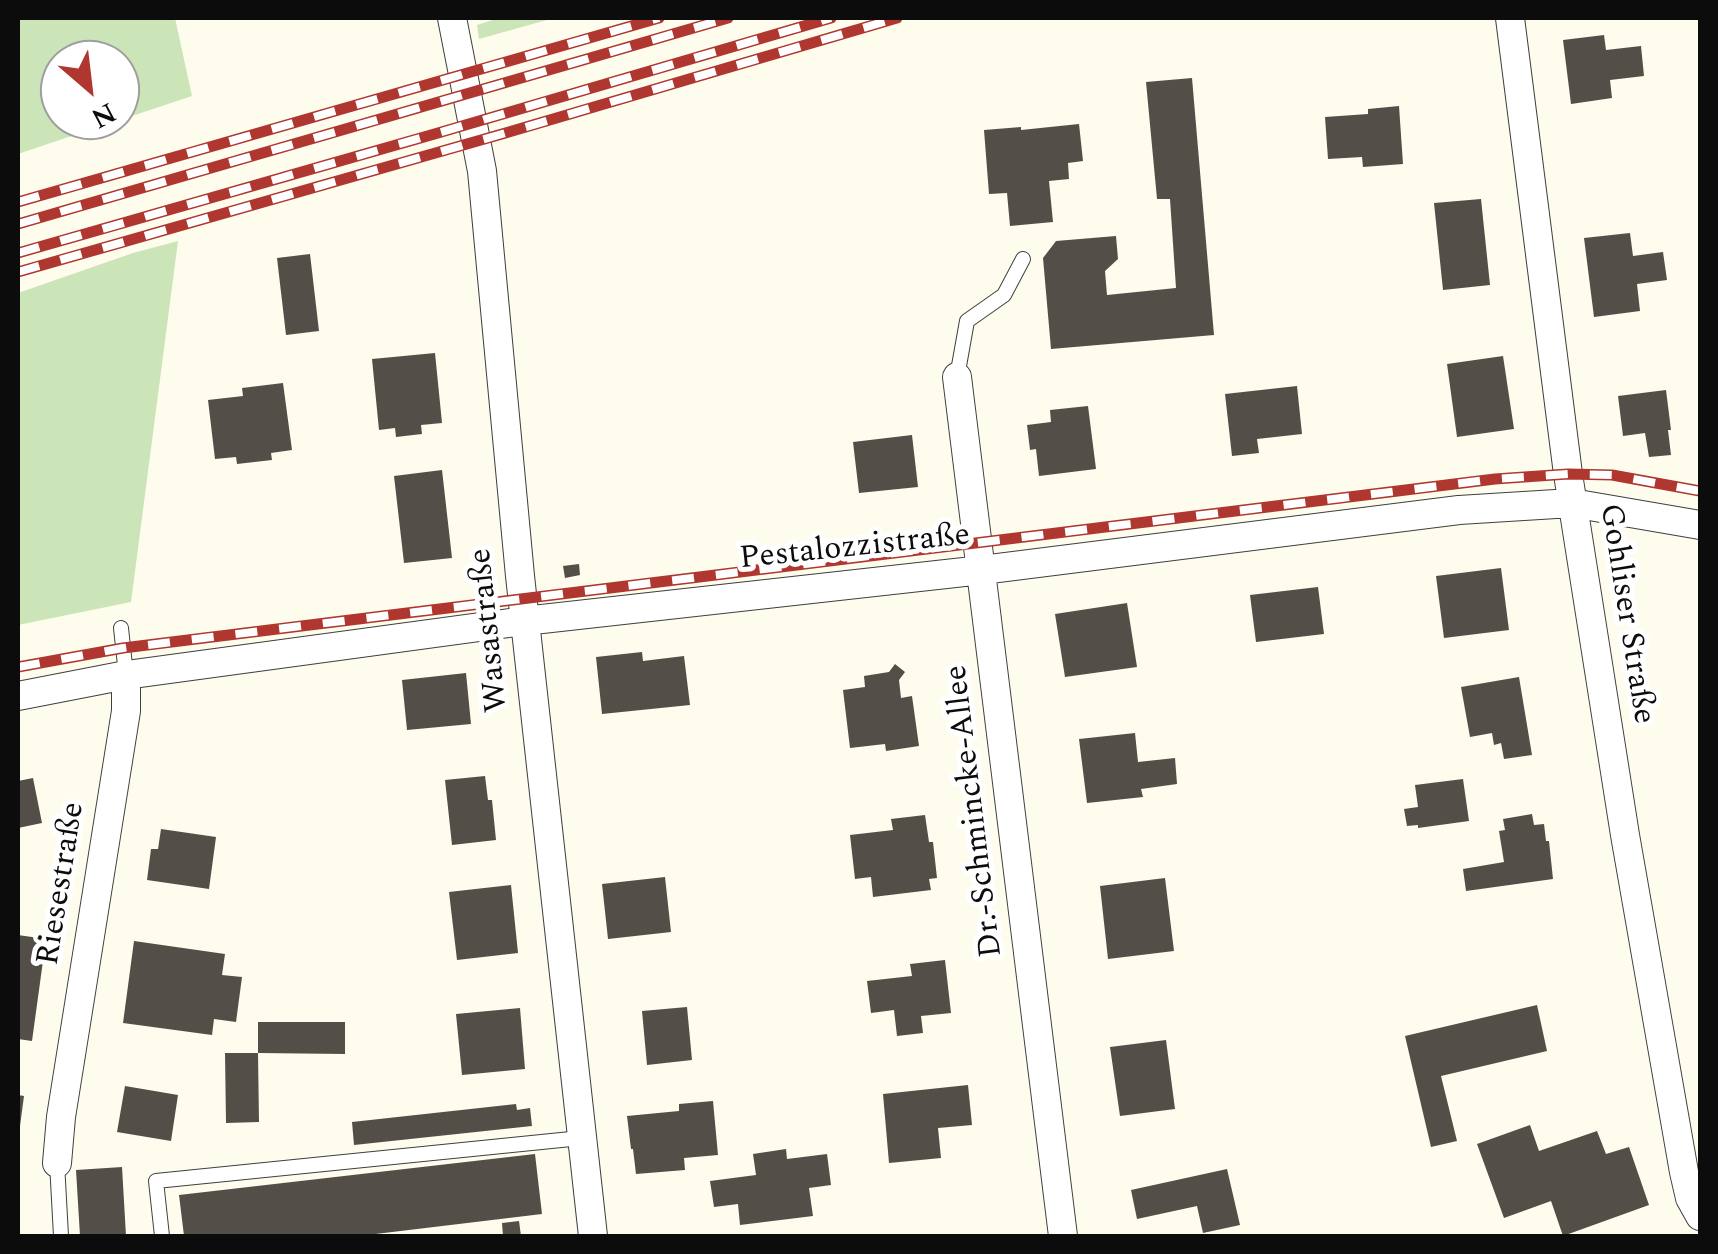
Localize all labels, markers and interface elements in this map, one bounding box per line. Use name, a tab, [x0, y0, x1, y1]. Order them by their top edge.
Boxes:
north arrow	[40, 40, 140, 140]
text: N	[83, 91, 124, 140]
street label: Gohliser Straße	[1589, 501, 1661, 727]
street label: Pestalozzistraße	[738, 518, 972, 580]
street label: Wasastraße	[463, 546, 519, 714]
street label: Dr.-Schmincke-Allee	[939, 663, 1013, 959]
street label: Riesestraße	[31, 800, 95, 968]

